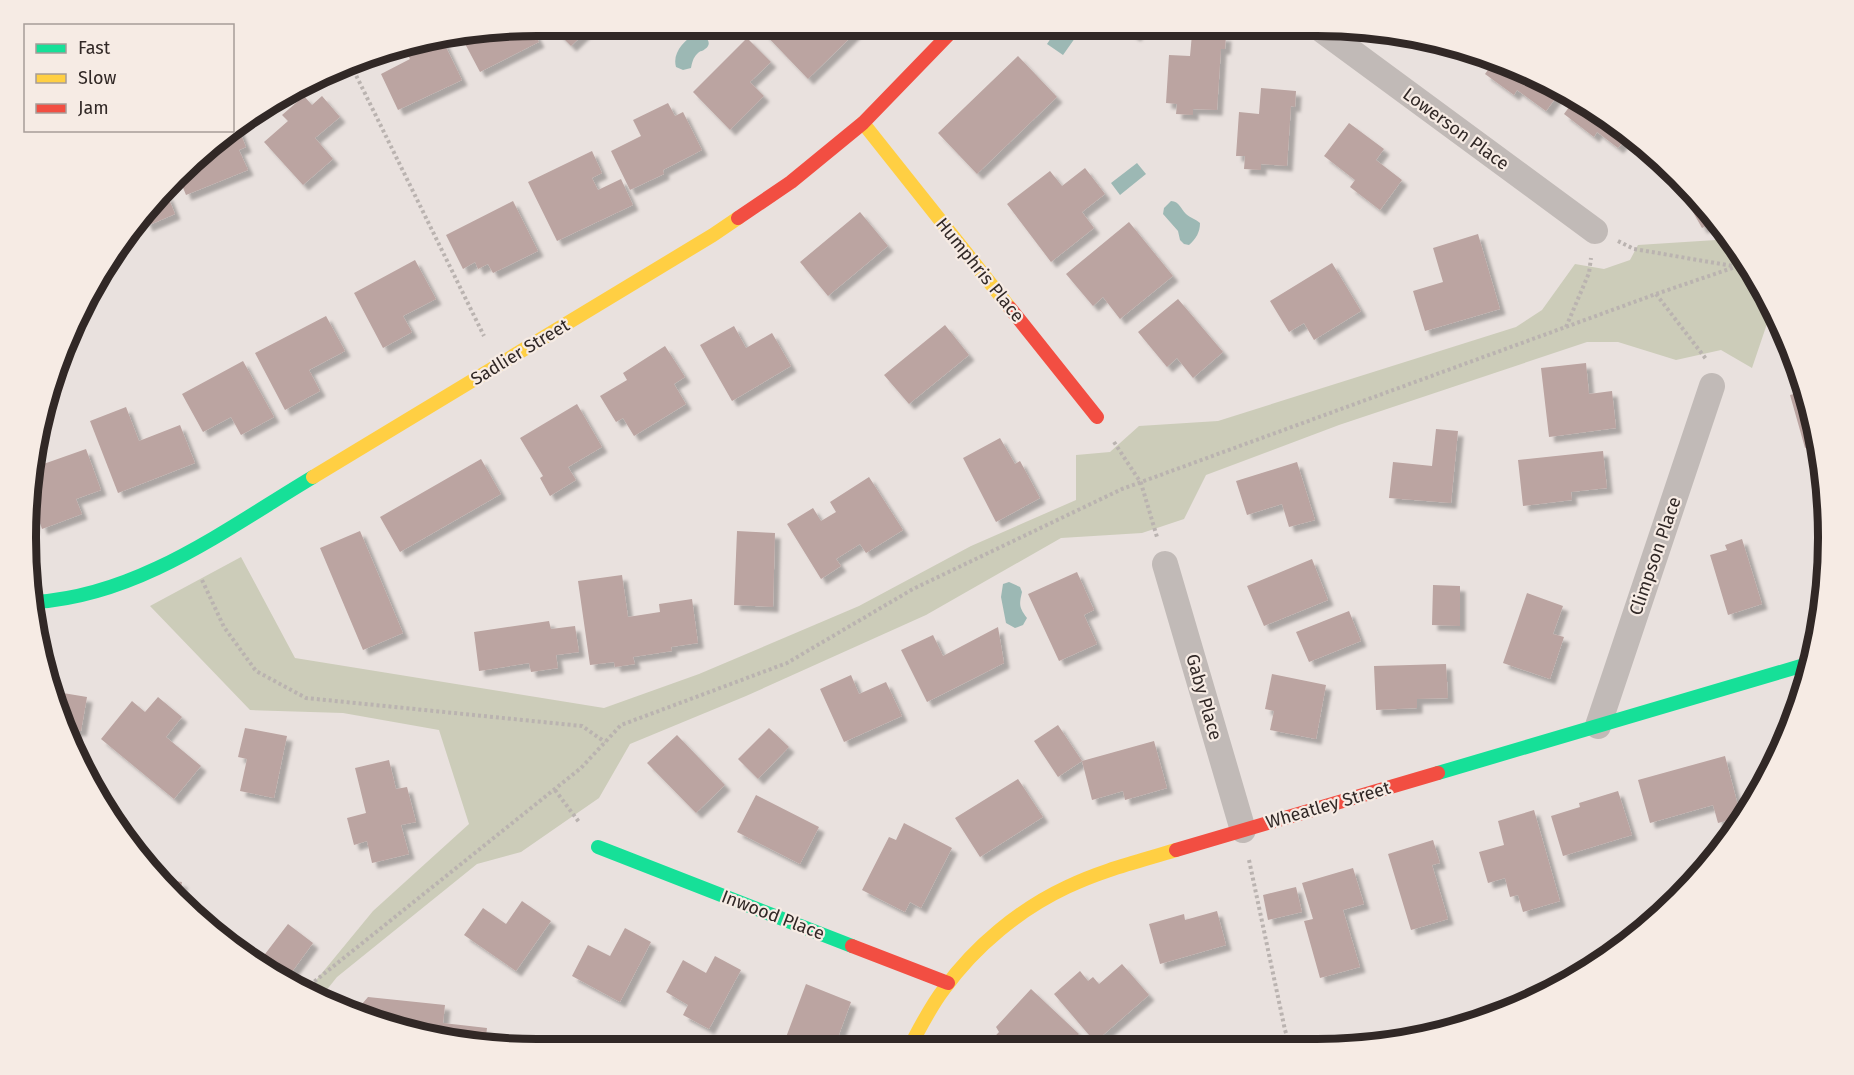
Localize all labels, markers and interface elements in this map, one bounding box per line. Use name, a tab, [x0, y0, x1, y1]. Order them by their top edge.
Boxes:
legend	[24, 24, 234, 132]
text: Fast	[78, 37, 111, 59]
text: Slow	[78, 67, 117, 89]
street label: Lowerson Place	[1399, 83, 1513, 175]
text: Jam	[78, 97, 109, 119]
street label: Humphris Place	[931, 213, 1029, 327]
street label: Sadlier Street	[467, 314, 574, 390]
street label: Climpson Place	[1624, 494, 1686, 618]
street label: Gaby Place	[1181, 651, 1227, 743]
street label: Wheatley Street	[1263, 777, 1393, 833]
street label: Inwood Place	[718, 885, 828, 945]

